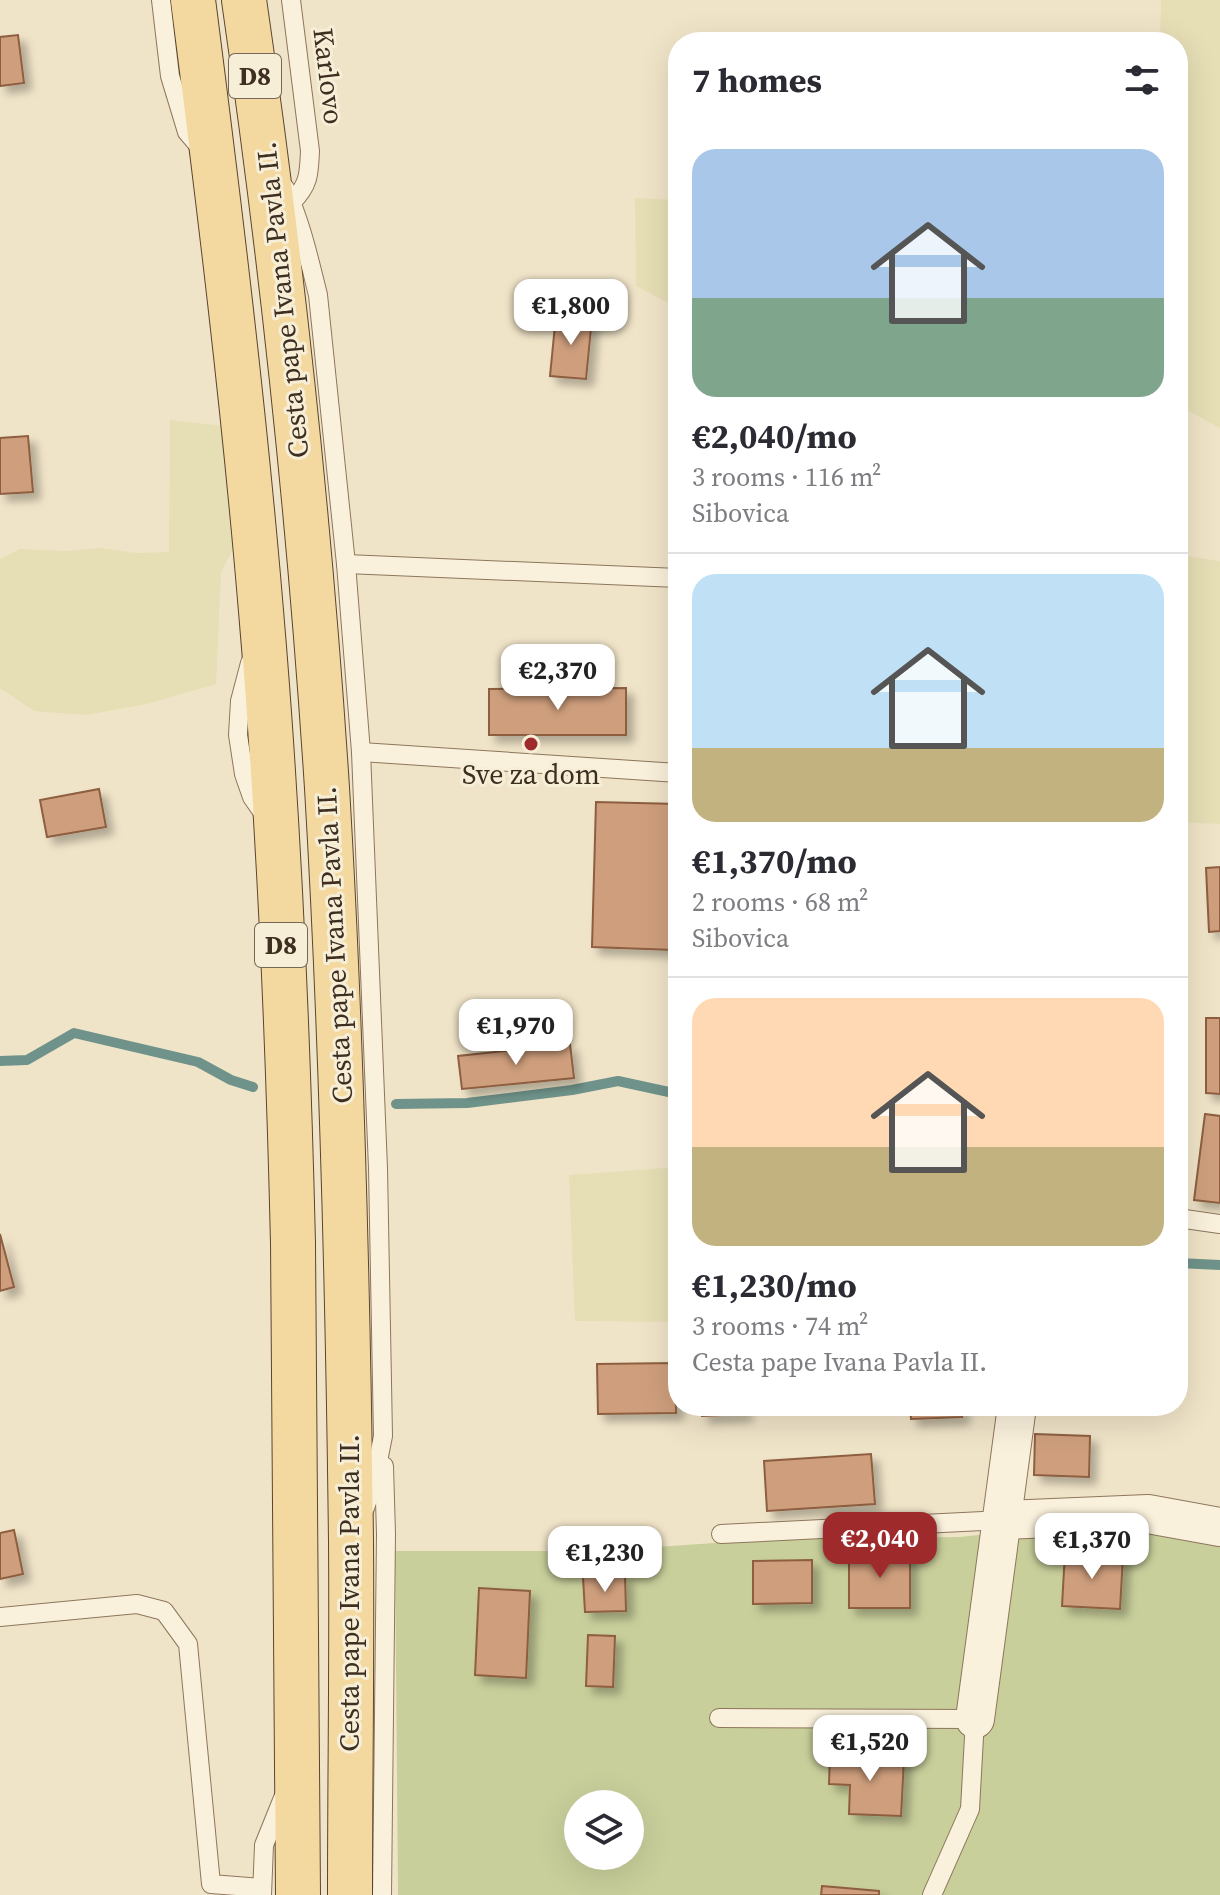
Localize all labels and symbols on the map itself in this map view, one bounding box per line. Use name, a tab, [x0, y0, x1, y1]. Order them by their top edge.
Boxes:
street label: Karlovo	[304, 26, 354, 126]
road number: D8	[229, 54, 281, 98]
street label: Cesta pape Ivana Pavla II.	[246, 140, 318, 460]
pin: €1,800	[506, 279, 636, 347]
pin: €2,370	[493, 644, 623, 712]
marker: Sve za dom	[522, 735, 540, 753]
place label: Sve za dom	[462, 755, 600, 793]
street label: Cesta pape Ivana Pavla II.	[307, 785, 361, 1105]
road number: D8	[255, 923, 307, 967]
pin: €1,970	[451, 999, 581, 1067]
street label: Cesta pape Ivana Pavla II.	[330, 1434, 368, 1752]
pin: €2,040	[815, 1512, 945, 1580]
pin: €1,370	[1027, 1513, 1157, 1581]
pin: €1,230	[540, 1526, 670, 1594]
pin: €1,520	[805, 1715, 935, 1783]

